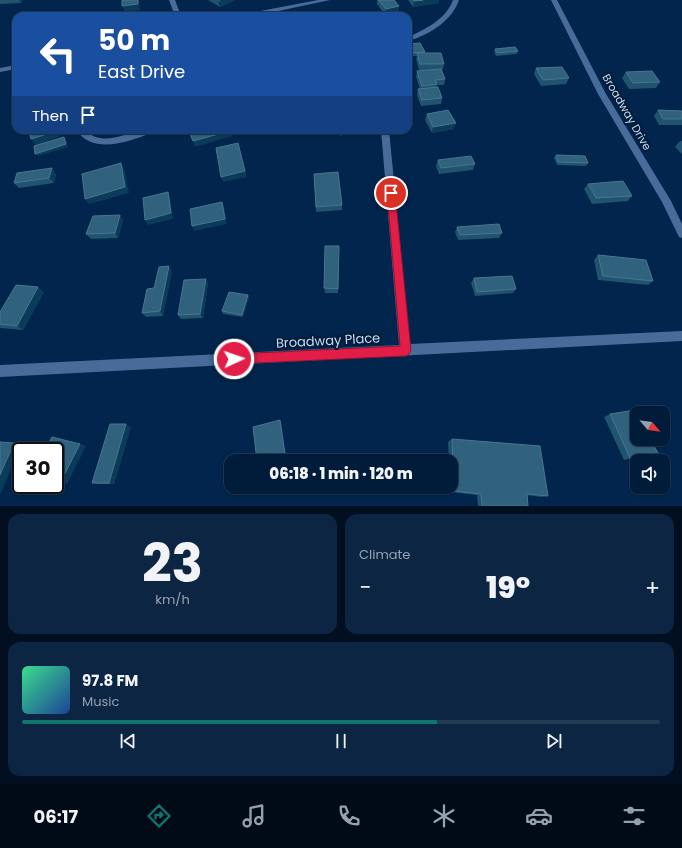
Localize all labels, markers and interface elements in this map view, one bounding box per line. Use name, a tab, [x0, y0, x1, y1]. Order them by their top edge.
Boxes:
text: 50 m	[98, 21, 170, 60]
icon: left	[32, 28, 84, 80]
text: East Drive	[98, 59, 185, 84]
street label: Broadway Drive	[599, 71, 655, 153]
icon: arrive	[77, 104, 99, 126]
text: Then	[32, 105, 69, 126]
pin	[374, 176, 408, 210]
icon: arrive	[380, 182, 402, 204]
street label: Broadway Place	[275, 328, 381, 353]
position arrow	[213, 338, 255, 380]
north arrow	[630, 406, 670, 446]
map controls	[630, 406, 670, 494]
speed limit sign: 30	[12, 442, 64, 494]
button: sound	[630, 454, 670, 494]
text: 06:18 · 1 min · 120 m	[269, 463, 413, 484]
text: 23	[142, 527, 203, 600]
text: Climate	[359, 545, 410, 564]
text: 19°	[486, 566, 530, 609]
text: −	[359, 572, 371, 603]
text: +	[645, 572, 660, 603]
text: km/h	[155, 590, 190, 609]
text: 97.8 FM	[82, 670, 138, 691]
text: Music	[82, 692, 119, 711]
icon: previous	[117, 730, 139, 752]
icon: pause	[330, 730, 352, 752]
icon: next	[543, 730, 565, 752]
icon: directions	[145, 802, 173, 830]
icon: music	[240, 802, 268, 830]
icon: phone	[335, 802, 363, 830]
icon: climate	[430, 802, 458, 830]
icon: car	[525, 802, 553, 830]
icon: filters	[620, 802, 648, 830]
text: 06:17	[34, 804, 78, 829]

